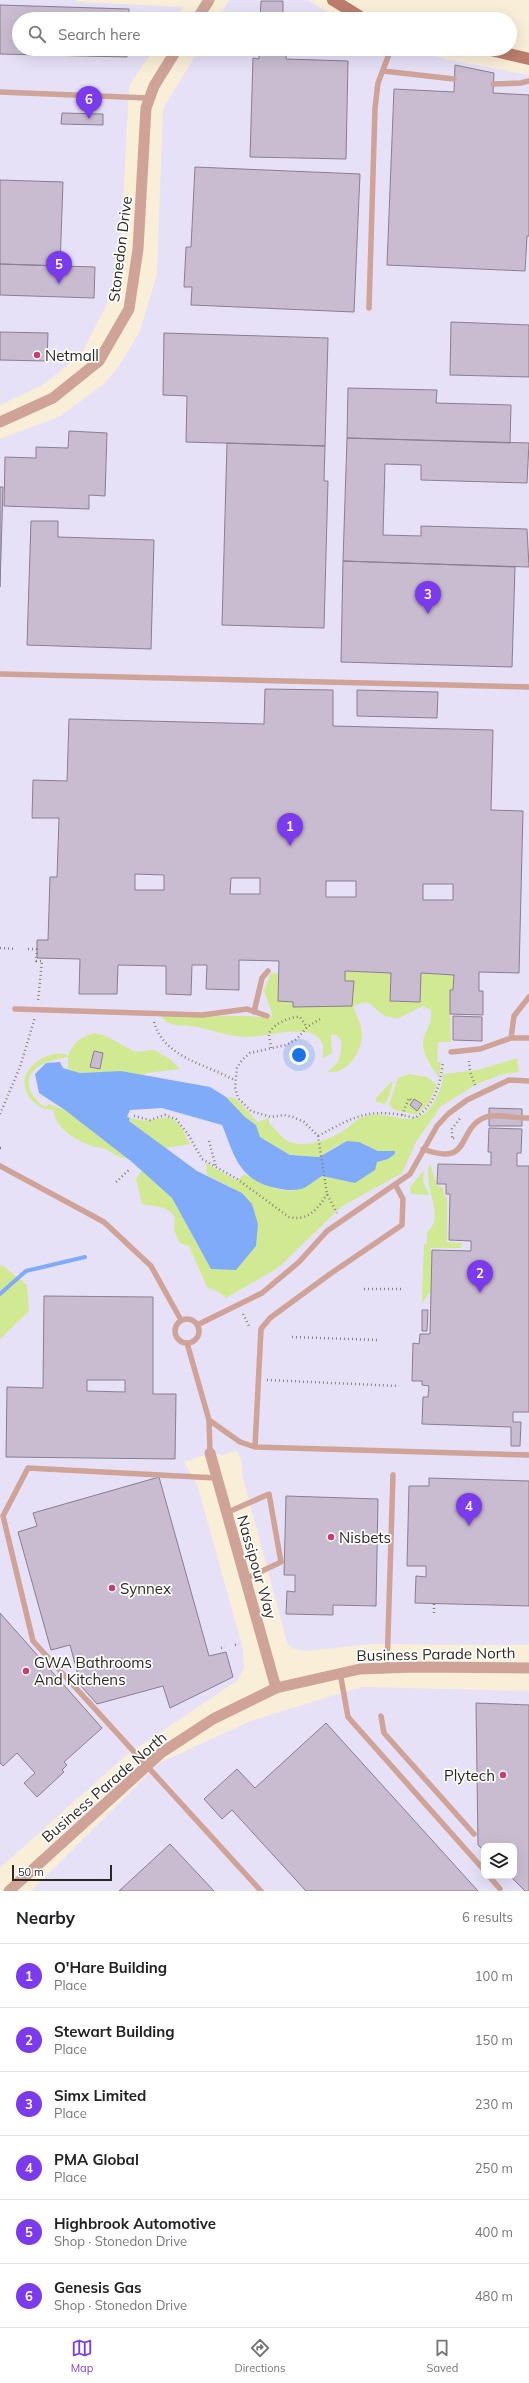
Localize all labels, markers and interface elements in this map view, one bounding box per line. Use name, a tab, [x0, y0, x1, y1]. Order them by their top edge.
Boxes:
search box	[12, 12, 517, 56]
icon: search	[26, 23, 48, 45]
text: Search here	[58, 25, 140, 44]
pin: 6	[76, 86, 102, 119]
street label: Stonedon Drive	[104, 195, 136, 303]
pin: 5	[46, 251, 72, 284]
place label: Netmall	[45, 346, 99, 365]
marker: Netmall	[32, 350, 42, 360]
pin: 3	[415, 581, 441, 614]
pin: 1	[277, 813, 303, 846]
your location	[289, 1045, 309, 1065]
pin: 2	[467, 1260, 493, 1293]
pin: 4	[456, 1493, 482, 1526]
street label: Nassipour Way	[233, 1513, 281, 1621]
place label: Nisbets	[339, 1528, 391, 1547]
marker: Nisbets	[326, 1532, 336, 1542]
place label: Synnex	[120, 1579, 171, 1598]
marker: Synnex	[107, 1583, 117, 1593]
street label: Business Parade North	[356, 1643, 516, 1665]
place label: GWA Bathrooms And Kitchens	[34, 1653, 152, 1689]
marker: GWA Bathrooms And Kitchens	[21, 1666, 31, 1676]
street label: Business Parade North	[38, 1728, 170, 1846]
place label: Plytech	[444, 1766, 495, 1785]
marker: Plytech	[498, 1770, 508, 1780]
map controls	[481, 1843, 517, 1879]
button: layers	[481, 1843, 517, 1879]
scale bar	[12, 1863, 112, 1882]
text: 50 m	[18, 1865, 44, 1879]
text: Nearby	[16, 1907, 75, 1928]
text: 6 results	[462, 1909, 513, 1925]
text: O'Hare Building	[54, 1958, 167, 1977]
text: 1	[25, 1968, 33, 1984]
text: 100 m	[475, 1968, 513, 1984]
text: Place	[54, 1977, 87, 1993]
text: Stewart Building	[54, 2022, 175, 2041]
text: 2	[25, 2032, 33, 2048]
text: 150 m	[475, 2032, 513, 2048]
text: Place	[54, 2041, 87, 2057]
text: Simx Limited	[54, 2086, 146, 2105]
text: 3	[25, 2096, 33, 2112]
text: 230 m	[475, 2096, 513, 2112]
text: Place	[54, 2105, 87, 2121]
text: PMA Global	[54, 2150, 139, 2169]
text: 4	[25, 2160, 33, 2176]
text: 250 m	[475, 2160, 513, 2176]
text: Place	[54, 2169, 87, 2185]
text: Highbrook Automotive	[54, 2214, 216, 2233]
text: 5	[25, 2224, 33, 2240]
text: 400 m	[475, 2224, 513, 2240]
text: Shop · Stonedon Drive	[54, 2233, 187, 2249]
text: Genesis Gas	[54, 2278, 142, 2297]
text: 6	[25, 2288, 33, 2304]
text: 480 m	[475, 2288, 513, 2304]
text: Shop · Stonedon Drive	[54, 2297, 187, 2313]
tab: Map	[71, 2337, 93, 2375]
tab: Directions	[235, 2337, 285, 2375]
tab: Saved	[427, 2337, 458, 2375]

